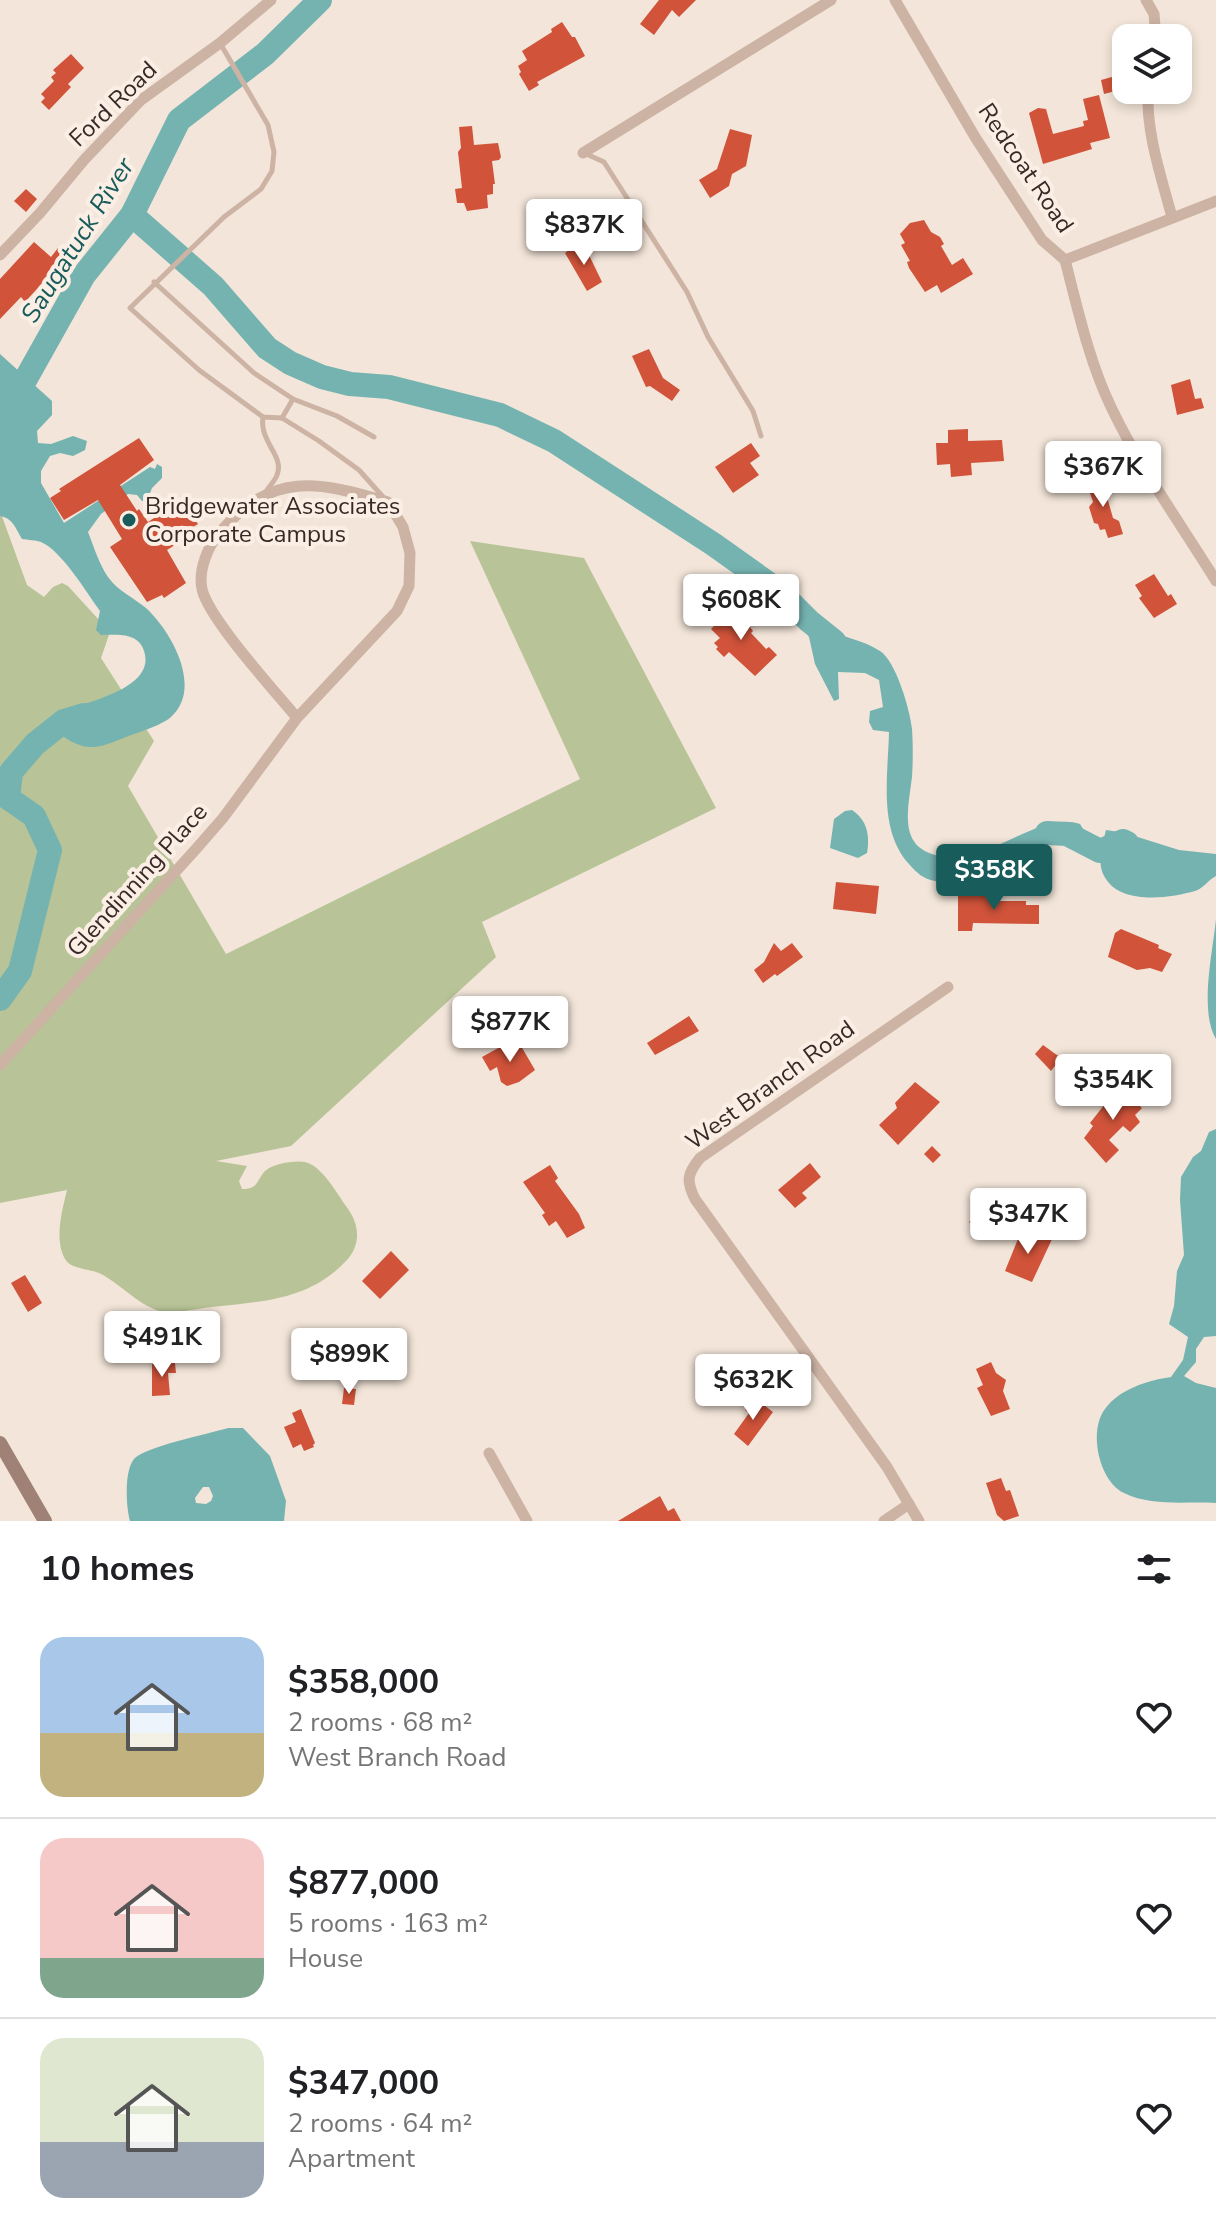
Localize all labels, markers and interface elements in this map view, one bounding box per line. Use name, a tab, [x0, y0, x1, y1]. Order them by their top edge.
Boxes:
map controls	[1112, 24, 1192, 104]
button: layers	[1112, 24, 1192, 104]
street label: Ford Road	[62, 54, 164, 154]
street label: Redcoat Road	[971, 97, 1081, 239]
water label: Saugatuck River	[13, 150, 143, 329]
pin: $837K	[528, 199, 640, 267]
text: $837K	[544, 207, 624, 242]
pin: $367K	[1047, 441, 1159, 509]
text: $367K	[1063, 449, 1143, 484]
place label: Bridgewater Associates Corporate Campus	[145, 490, 400, 550]
marker: Bridgewater Associates Corporate Campus	[120, 511, 138, 529]
pin: $608K	[685, 574, 797, 642]
text: $608K	[701, 582, 781, 617]
street label: Glendinning Place	[60, 797, 214, 963]
pin: $358K	[938, 844, 1050, 912]
text: $358K	[954, 852, 1034, 887]
pin: $877K	[454, 996, 566, 1064]
text: $877K	[470, 1004, 550, 1039]
street label: West Branch Road	[679, 1013, 861, 1157]
pin: $354K	[1057, 1054, 1169, 1122]
text: $354K	[1073, 1062, 1153, 1097]
pin: $347K	[972, 1188, 1084, 1256]
text: $347K	[988, 1196, 1068, 1231]
pin: $491K	[106, 1311, 218, 1379]
text: $491K	[122, 1319, 202, 1354]
pin: $899K	[293, 1328, 405, 1396]
text: $899K	[309, 1336, 389, 1371]
pin: $632K	[697, 1354, 809, 1422]
text: $632K	[713, 1362, 793, 1397]
text: 10 homes	[40, 1546, 194, 1592]
icon: filters	[1132, 1547, 1176, 1591]
text: $358,000	[288, 1659, 439, 1705]
icon: home	[104, 1669, 200, 1765]
icon: heart	[1132, 1695, 1176, 1739]
text: 2 rooms · 68 m²	[288, 1705, 472, 1740]
text: West Branch Road	[288, 1740, 506, 1775]
text: $877,000	[288, 1860, 439, 1906]
icon: home	[104, 1870, 200, 1966]
icon: heart	[1132, 1896, 1176, 1940]
text: 5 rooms · 163 m²	[288, 1906, 488, 1941]
text: House	[288, 1941, 363, 1976]
text: $347,000	[288, 2060, 439, 2106]
icon: home	[104, 2070, 200, 2166]
icon: heart	[1132, 2096, 1176, 2140]
text: 2 rooms · 64 m²	[288, 2106, 472, 2141]
text: Apartment	[288, 2141, 415, 2176]

